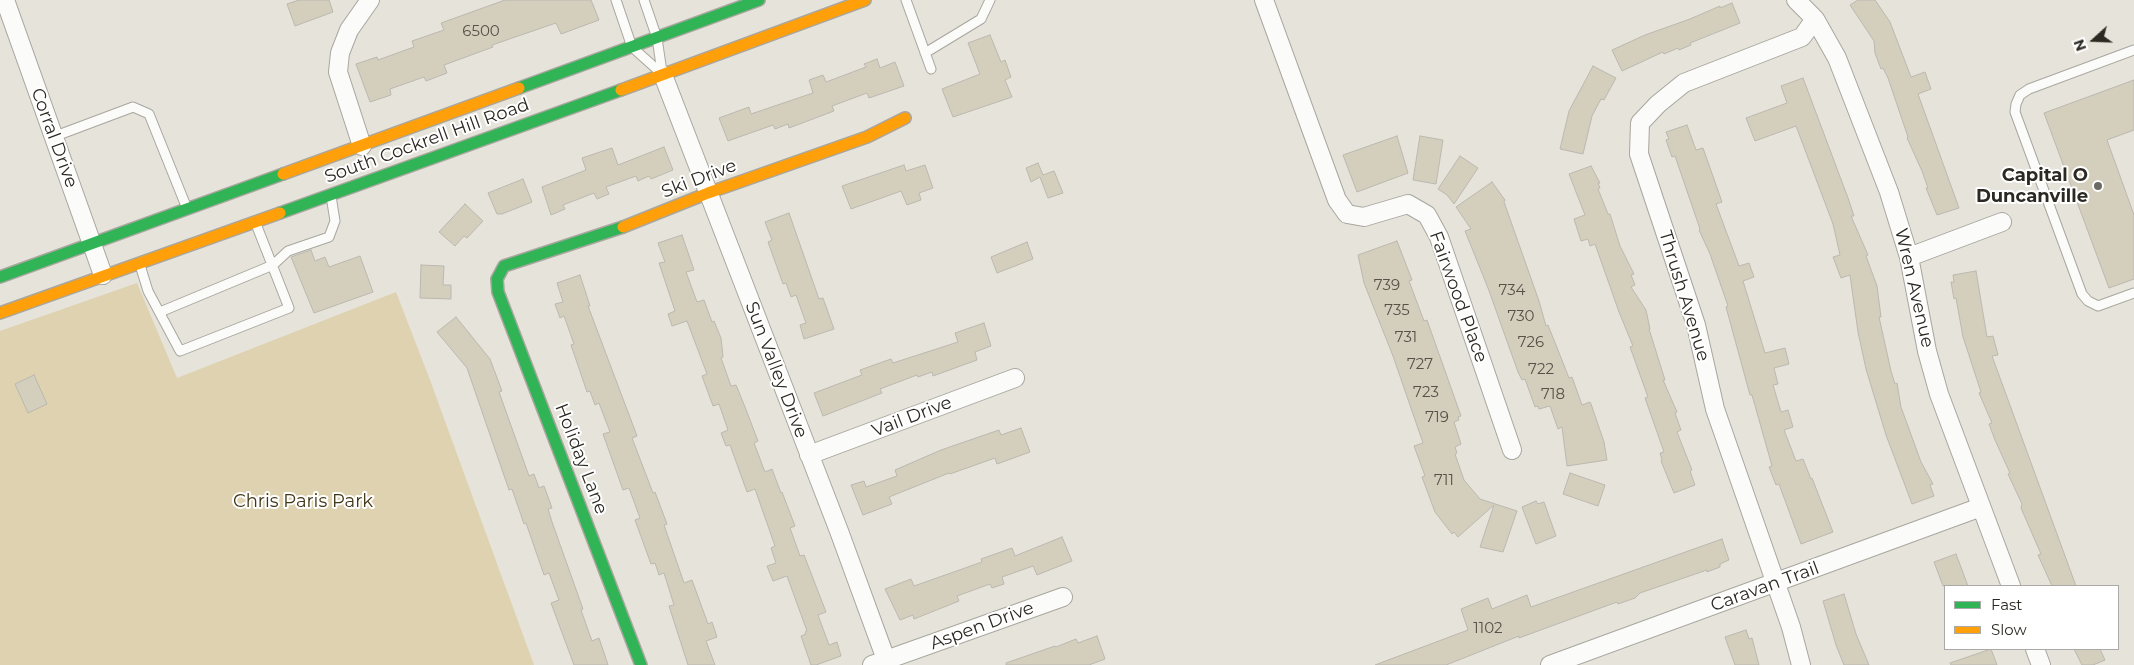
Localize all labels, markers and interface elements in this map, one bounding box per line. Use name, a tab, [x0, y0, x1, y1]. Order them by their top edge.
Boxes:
north arrow	[2069, 15, 2119, 65]
house number: 6500	[462, 23, 500, 41]
text: N	[2070, 37, 2090, 54]
street label: Corral Drive	[26, 85, 82, 191]
street label: South Cockrell Hill Road	[322, 94, 532, 188]
street label: Ski Drive	[658, 155, 740, 203]
place label: Capital O Duncanville	[1976, 165, 2088, 208]
marker: Capital O Duncanville	[2092, 180, 2104, 192]
street label: Wren Avenue	[1890, 226, 1938, 350]
street label: Fairwood Place	[1424, 228, 1492, 366]
street label: Thrush Avenue	[1654, 228, 1714, 364]
house number: 739	[1374, 277, 1400, 295]
house number: 734	[1498, 282, 1526, 300]
street label: Sun Valley Drive	[740, 299, 812, 441]
house number: 735	[1384, 302, 1410, 320]
house number: 730	[1507, 308, 1535, 326]
house number: 731	[1395, 329, 1417, 347]
house number: 726	[1518, 334, 1544, 352]
house number: 727	[1407, 356, 1433, 374]
house number: 722	[1528, 361, 1554, 379]
house number: 723	[1413, 384, 1439, 402]
house number: 718	[1541, 386, 1565, 404]
street label: Vail Drive	[869, 392, 955, 442]
street label: Holiday Lane	[550, 401, 612, 517]
house number: 719	[1425, 409, 1449, 427]
house number: 711	[1434, 472, 1454, 490]
park label: Chris Paris Park	[233, 491, 373, 513]
street label: Caravan Trail	[1708, 557, 1822, 617]
legend	[1944, 585, 2119, 650]
text: Fast	[1991, 595, 2022, 614]
street label: Aspen Drive	[927, 597, 1037, 655]
house number: 1102	[1473, 620, 1503, 638]
text: Slow	[1991, 620, 2027, 639]

